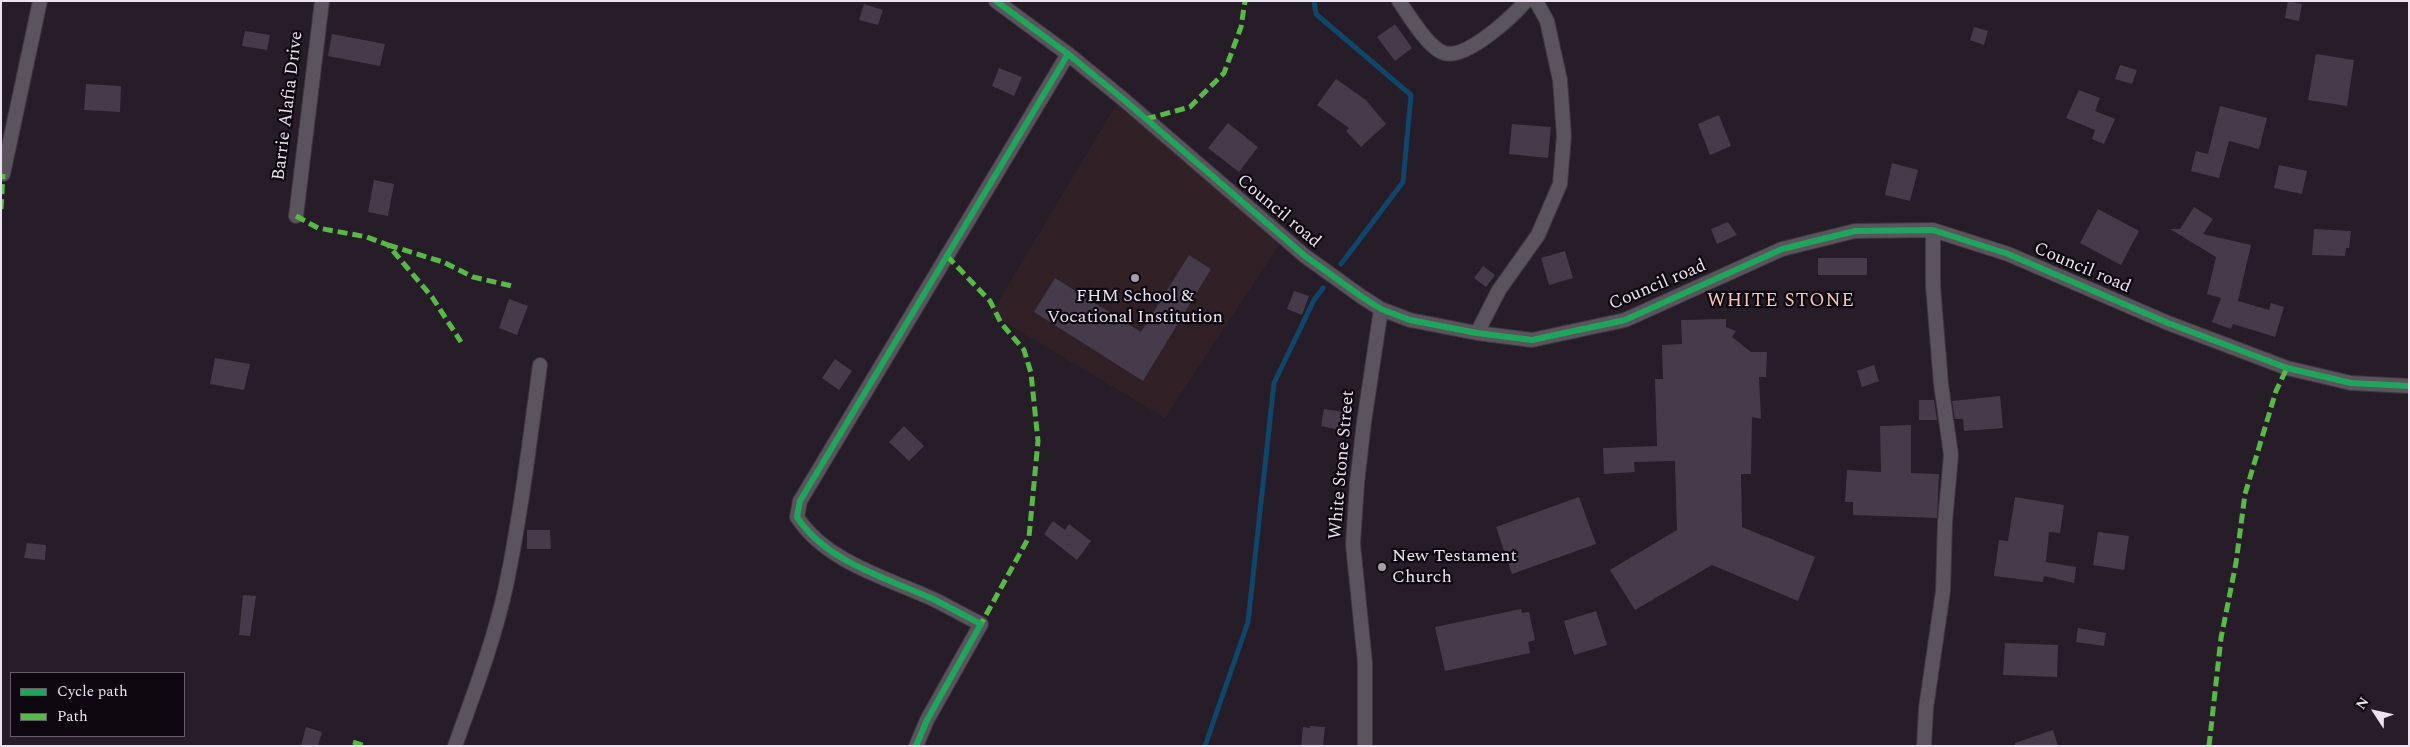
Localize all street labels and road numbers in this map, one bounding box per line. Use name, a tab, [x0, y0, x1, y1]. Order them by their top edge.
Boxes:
street label: Barrie Alafia Drive	[269, 30, 309, 182]
street label: Council road	[1232, 171, 1324, 253]
street label: Council road	[2030, 239, 2134, 299]
street label: Council road	[1606, 256, 1710, 316]
street label: White Stone Street	[1326, 389, 1360, 541]

